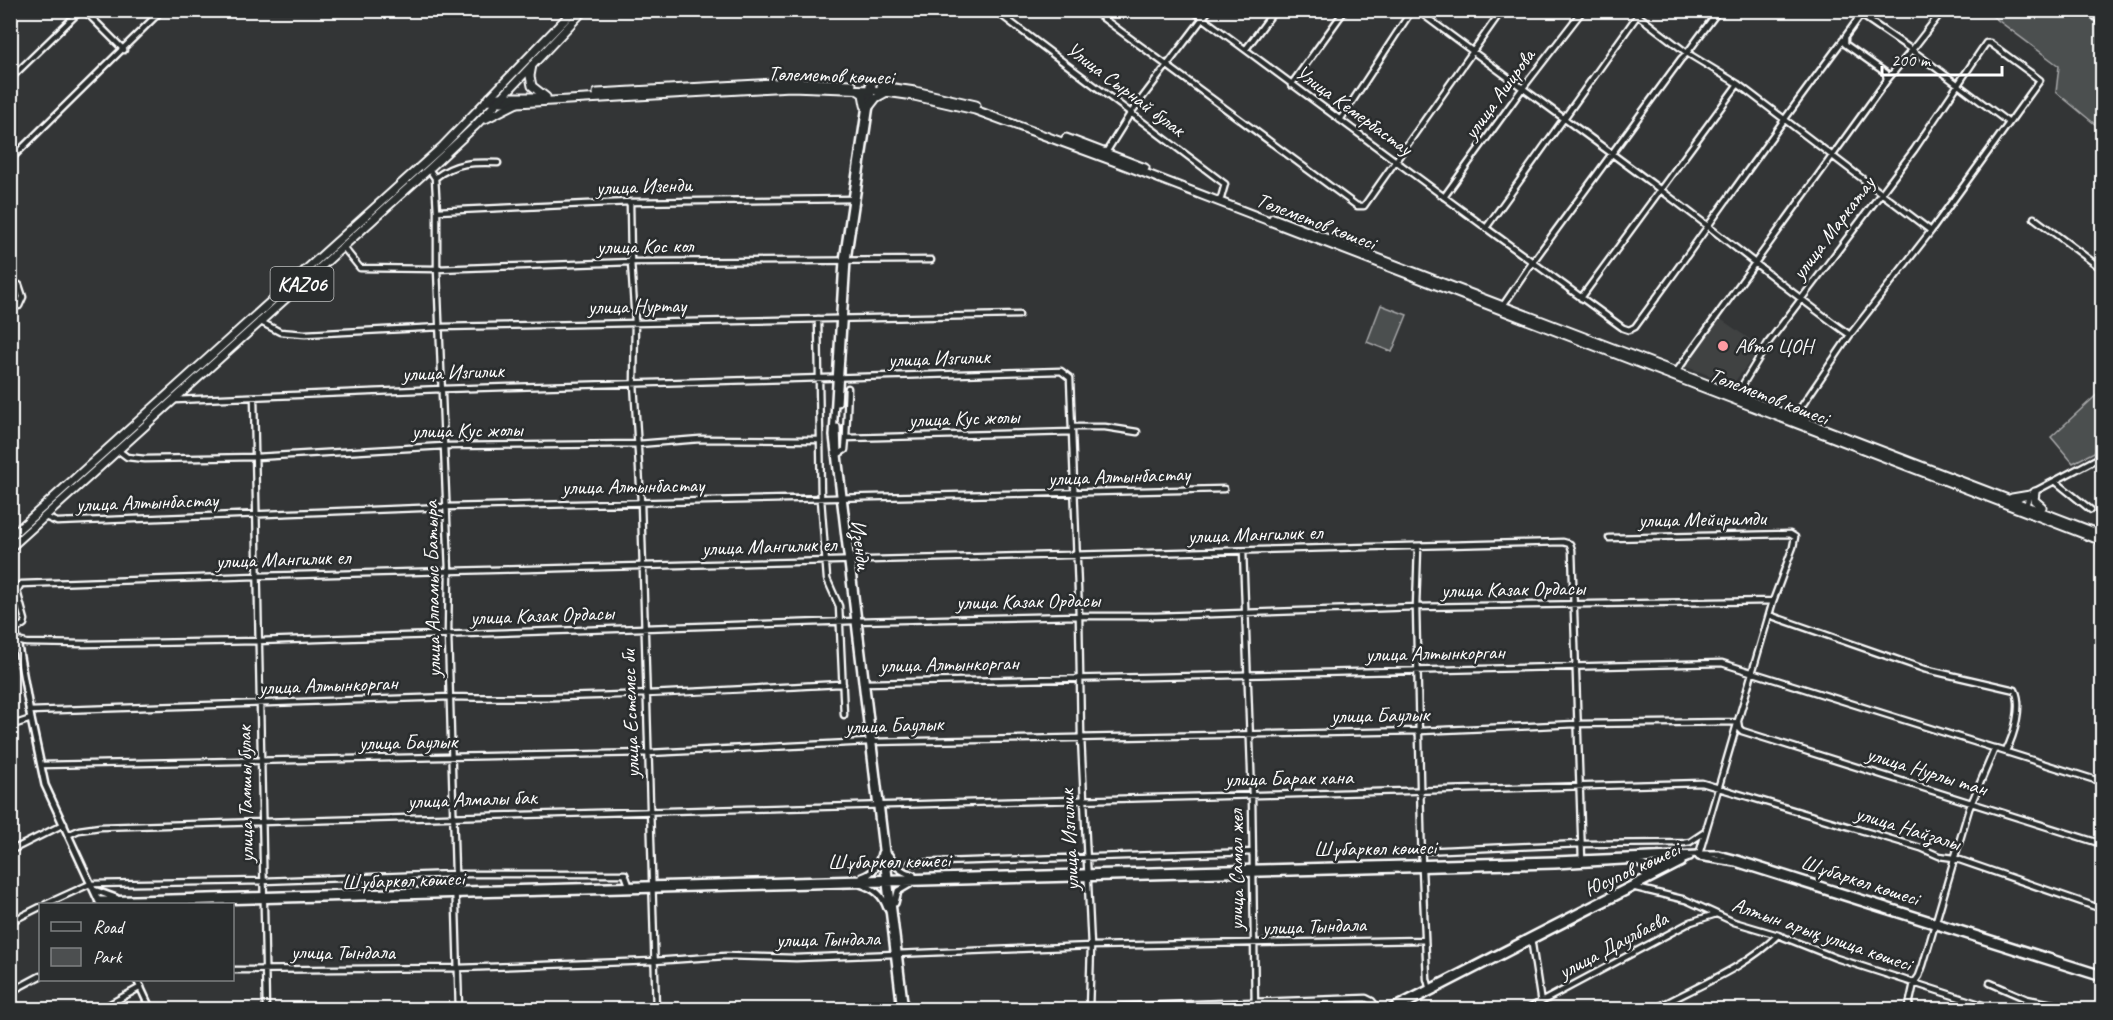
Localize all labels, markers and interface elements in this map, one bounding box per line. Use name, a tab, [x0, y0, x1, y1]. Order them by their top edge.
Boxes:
street label: Улица Сырнай булак	[1061, 36, 1192, 143]
scale bar	[1882, 39, 2002, 77]
street label: улица Аширова	[1456, 42, 1542, 146]
text: 200 m	[1891, 49, 1932, 71]
street label: Улица Кемербастау	[1291, 59, 1419, 162]
street label: Төлеметов көшесі	[768, 60, 898, 90]
street label: улица Маркатау	[1785, 170, 1881, 286]
street label: улица Изенди	[594, 171, 694, 201]
street label: Төлеметов көшесі	[1252, 186, 1382, 257]
street label: улица Кос кол	[595, 232, 695, 260]
road number: KАZ06	[270, 267, 334, 301]
street label: улица Нуртау	[586, 292, 688, 320]
place label: Авто ЦОН	[1735, 333, 1816, 359]
marker: Авто ЦОН	[1716, 339, 1730, 353]
street label: улица Изгилик	[886, 343, 992, 373]
street label: улица Изгилик	[400, 357, 506, 387]
street label: Төлеметов көшесі	[1705, 361, 1835, 432]
street label: улица Кус жолы	[906, 403, 1022, 433]
street label: улица Кус жолы	[409, 416, 525, 444]
street label: улица Алтынбастау	[1046, 460, 1192, 492]
street label: улица Алтынбастау	[560, 472, 706, 500]
street label: улица Алтынбастау	[74, 486, 220, 518]
street label: улица Алпамыс Батыра	[417, 499, 447, 680]
street label: улица Мейиримди	[1636, 505, 1769, 533]
street label: Изенди	[844, 518, 877, 573]
street label: улица Мангилик ел	[1185, 519, 1324, 549]
street label: улица Мангилик ел	[699, 531, 838, 561]
street label: улица Мангилик ел	[213, 544, 352, 574]
street label: улица Казак Ордасы	[1439, 575, 1587, 603]
street label: улица Казак Ордасы	[954, 587, 1102, 615]
street label: улица Казак Ордасы	[468, 599, 616, 631]
street label: улица Алтынкорган	[1363, 639, 1506, 667]
street label: улица Естемес би	[615, 647, 645, 780]
street label: улица Алтынкорган	[877, 650, 1020, 678]
street label: улица Алтынкорган	[256, 670, 399, 700]
street label: улица Баулык	[1329, 701, 1431, 729]
street label: улица Баулык	[843, 710, 946, 740]
street label: улица Тамшы булак	[231, 724, 259, 865]
street label: улица Баулык	[357, 728, 459, 756]
street label: улица Нурлы тан	[1862, 740, 1992, 802]
street label: улица Барак хана	[1223, 764, 1355, 792]
street label: улица Алмалы бак	[405, 784, 539, 814]
street label: улица Изгилик	[1053, 787, 1085, 894]
street label: улица Найзалы	[1850, 799, 1965, 858]
street label: улица Самал жел	[1223, 807, 1249, 932]
street label: Шұбаркөл көшесі	[1313, 834, 1440, 862]
street label: Юсупов көшесі	[1580, 834, 1687, 902]
street label: Шұбаркөл көшесі	[827, 847, 954, 875]
street label: Шұбаркөл көшесі	[1798, 849, 1925, 912]
street label: Шұбаркөл көшесі	[341, 865, 468, 895]
street label: Алтын арық улица көшесі	[1729, 891, 1918, 978]
legend	[39, 903, 234, 981]
street label: улица Даулбаева	[1552, 905, 1674, 986]
street label: улица Тындала	[1260, 911, 1368, 941]
text: Road	[93, 916, 126, 938]
street label: улица Тындала	[774, 925, 882, 953]
street label: улица Тындала	[289, 939, 397, 965]
text: Park	[93, 946, 123, 968]

